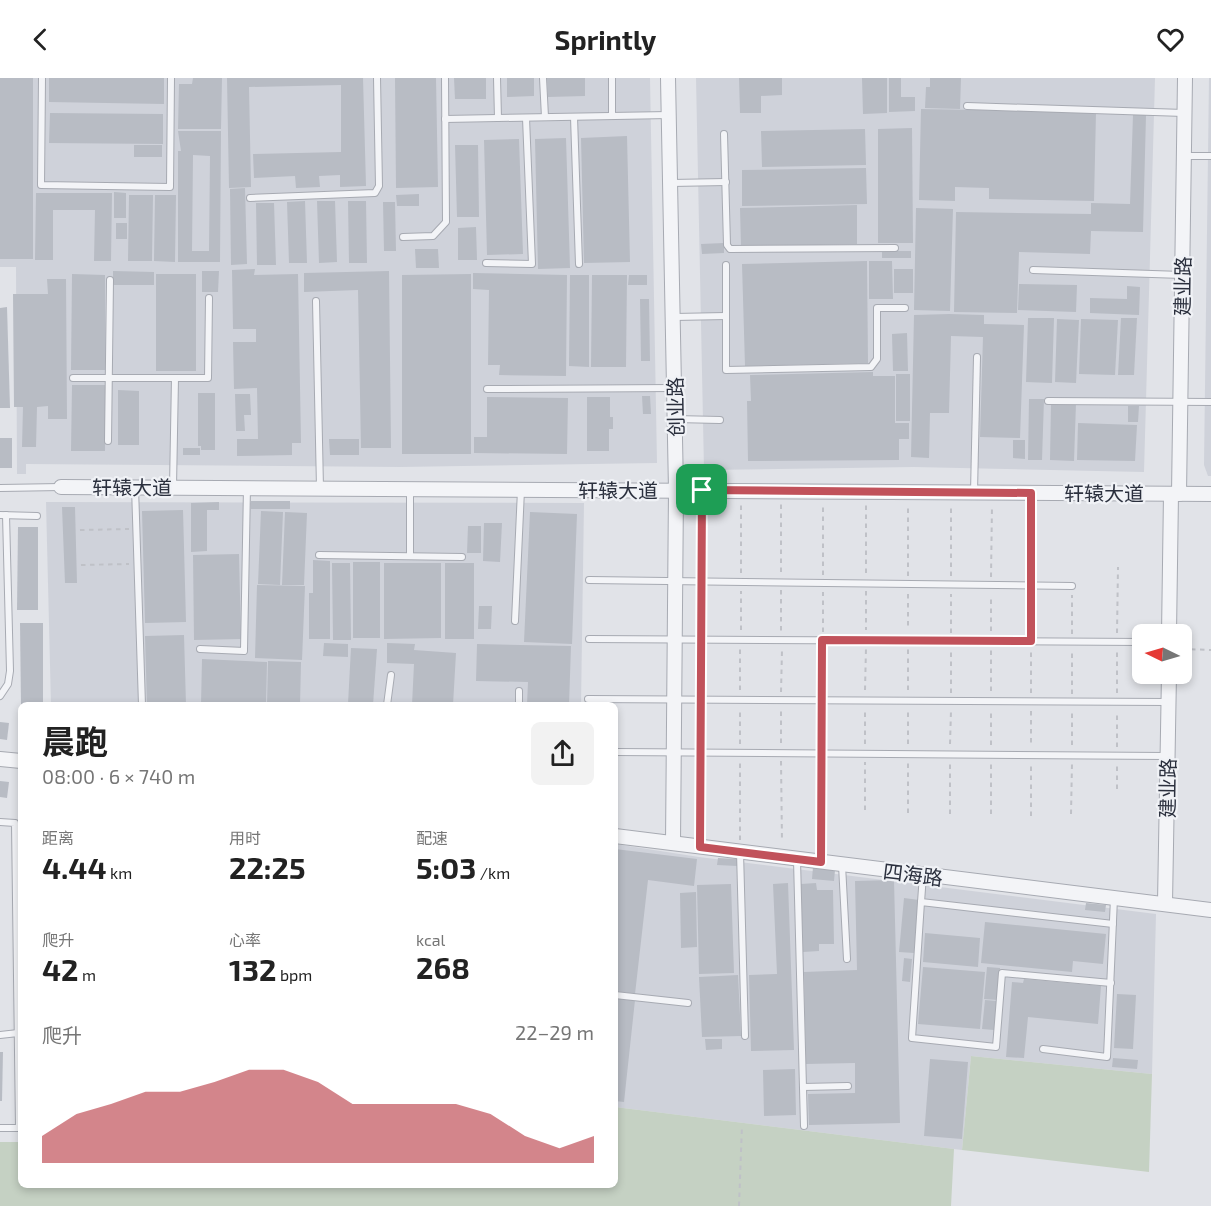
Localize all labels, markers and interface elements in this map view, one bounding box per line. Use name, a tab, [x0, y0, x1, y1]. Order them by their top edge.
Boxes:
icon: back	[24, 23, 57, 56]
text: Sprintly	[555, 23, 656, 55]
icon: heart	[1154, 23, 1187, 56]
street label: 建业路	[1169, 256, 1195, 316]
street label: 创业路	[662, 377, 688, 437]
pin	[676, 464, 727, 515]
icon: arrive	[685, 473, 718, 506]
street label: 轩辕大道	[92, 475, 172, 499]
street label: 轩辕大道	[578, 478, 658, 502]
street label: 轩辕大道	[1064, 481, 1144, 505]
north arrow	[1132, 624, 1192, 684]
map controls	[1132, 624, 1192, 684]
text: 晨跑	[42, 721, 108, 761]
button: share	[531, 722, 594, 785]
street label: 建业路	[1154, 758, 1180, 818]
text: 08:00 · 6 × 740 m	[42, 764, 195, 788]
text: 距离	[42, 828, 74, 847]
text: 用时	[229, 828, 261, 847]
text: 配速	[416, 828, 448, 847]
text: 4.44	[42, 849, 107, 885]
text: 22:25	[229, 849, 306, 885]
text: 5:03	[416, 849, 476, 885]
street label: 四海路	[882, 858, 944, 890]
text: km	[107, 863, 132, 882]
text: /km	[476, 863, 510, 882]
text: 爬升	[42, 930, 74, 949]
text: 心率	[229, 930, 261, 949]
text: kcal	[416, 930, 445, 949]
text: 268	[416, 949, 470, 985]
text: 42	[42, 951, 79, 987]
text: 132	[229, 951, 276, 987]
text: m	[79, 965, 96, 984]
text: bpm	[276, 965, 312, 984]
text: 22–29 m	[515, 1020, 594, 1044]
text: 爬升	[42, 1023, 82, 1047]

